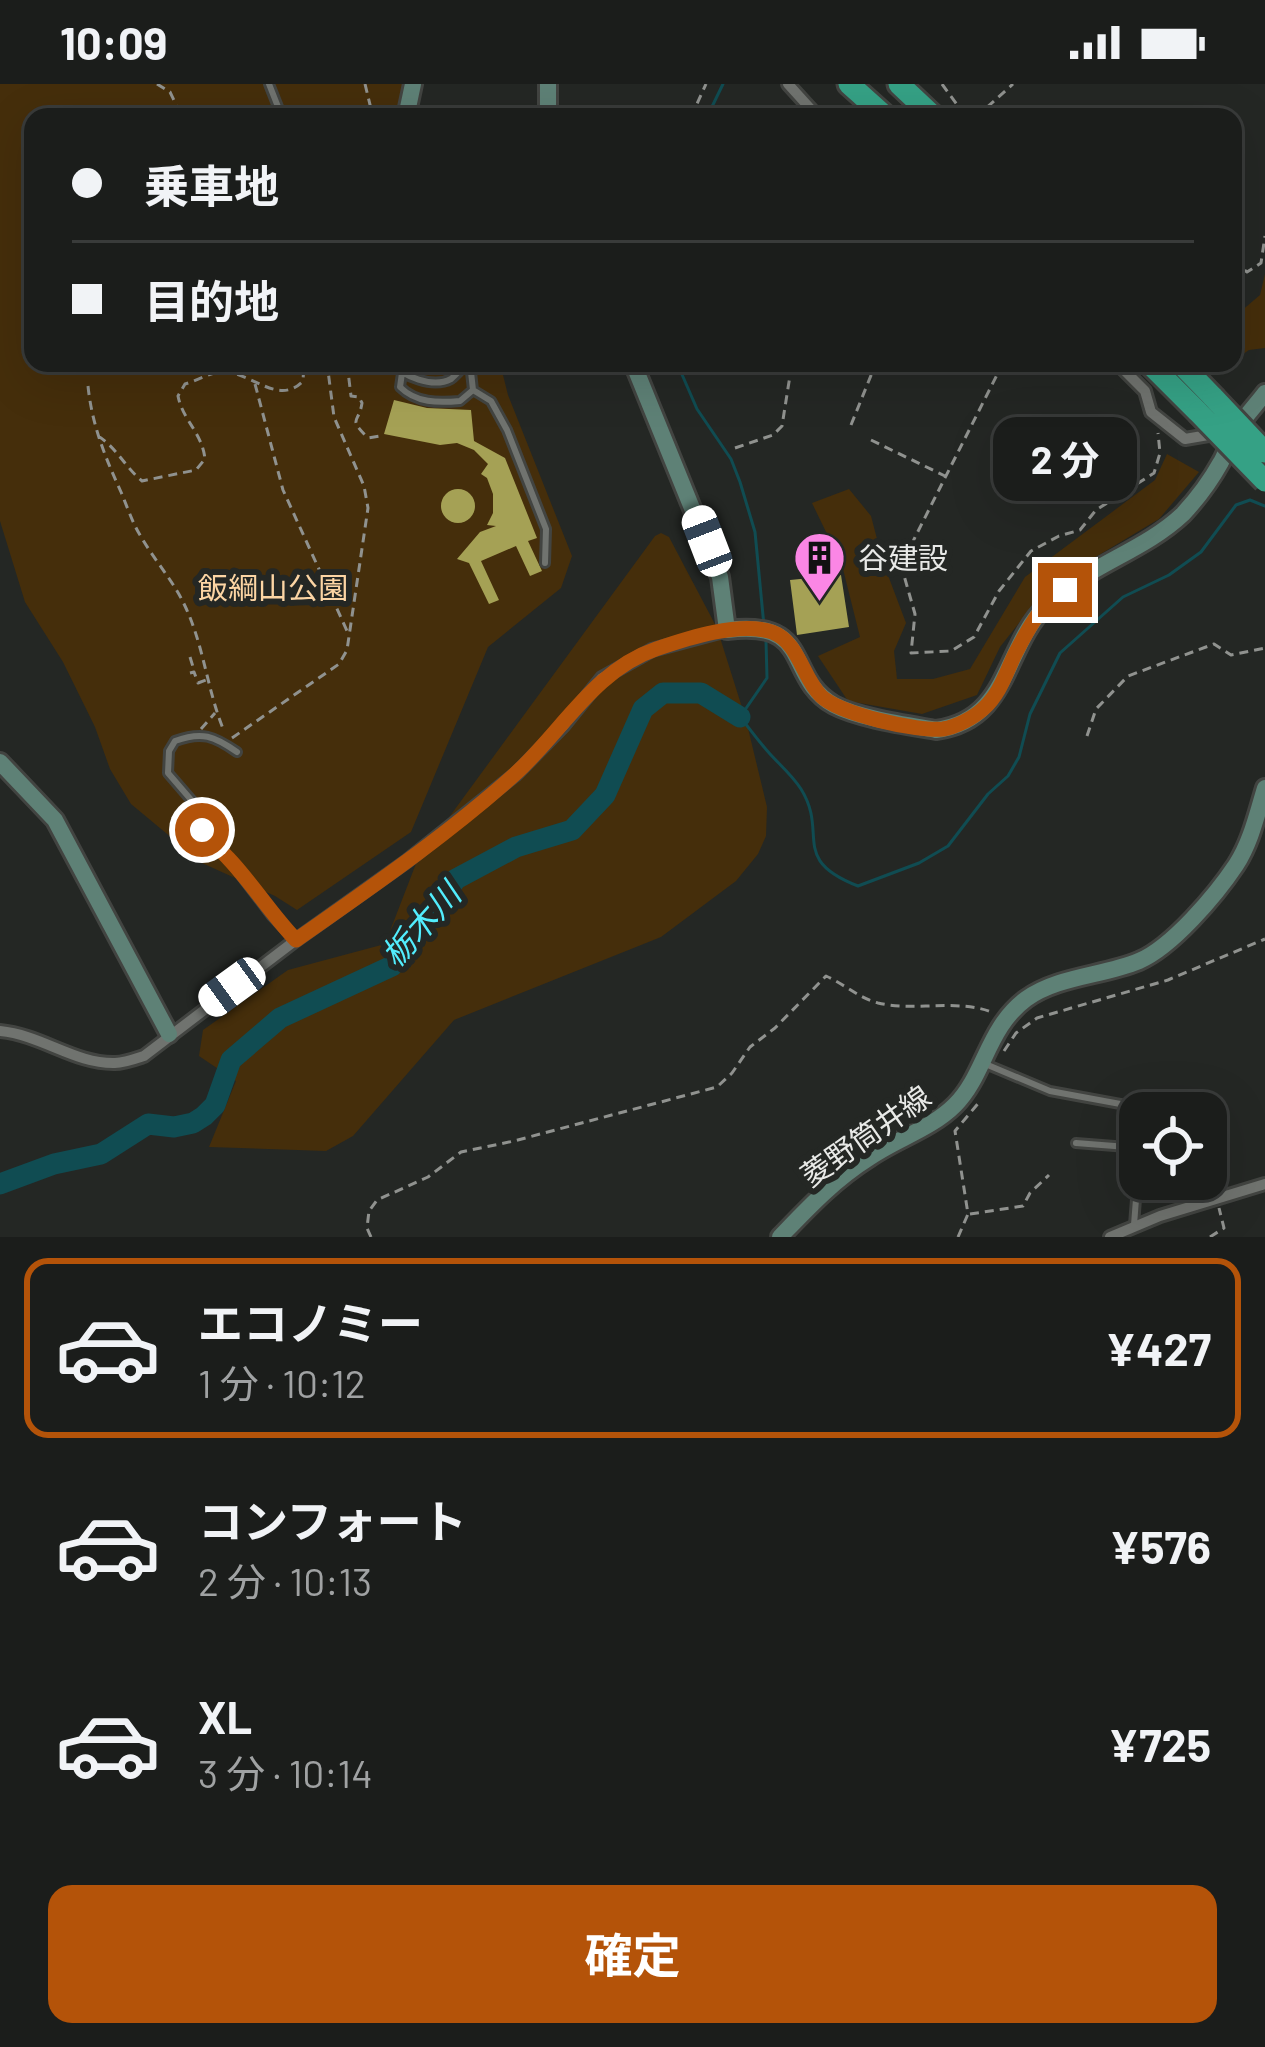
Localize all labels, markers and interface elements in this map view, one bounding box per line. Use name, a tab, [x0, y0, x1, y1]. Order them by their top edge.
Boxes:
text: 10:09	[60, 15, 168, 69]
text: 乗車地	[144, 158, 279, 212]
text: 目的地	[144, 273, 279, 327]
callout: 2 分	[993, 416, 1137, 500]
text: 2 分	[1031, 435, 1099, 482]
car	[677, 501, 737, 581]
building icon: 谷建設	[791, 529, 847, 603]
place label: 谷建設	[858, 539, 948, 575]
route end	[1038, 563, 1092, 617]
park label: 飯綱山公園	[198, 569, 348, 605]
route start	[175, 803, 229, 857]
water label: 栃木川	[372, 872, 470, 974]
car	[192, 951, 272, 1023]
street label: 菱野筒井線	[793, 1077, 937, 1193]
map controls	[1119, 1092, 1227, 1200]
button: locate	[1119, 1092, 1227, 1200]
icon: car	[54, 1294, 162, 1402]
text: エコノミー	[198, 1295, 423, 1349]
text: ¥427	[1105, 1321, 1211, 1375]
text: 1 分 · 10:12	[198, 1359, 366, 1406]
icon: car	[54, 1492, 162, 1600]
text: コンフォート	[198, 1493, 467, 1547]
text: ¥576	[1109, 1519, 1211, 1573]
text: 2 分 · 10:13	[198, 1557, 372, 1604]
text: XL	[198, 1689, 252, 1743]
icon: car	[54, 1690, 162, 1798]
text: ¥725	[1108, 1717, 1211, 1771]
text: 3 分 · 10:14	[198, 1749, 373, 1796]
button: 確定	[48, 1885, 1217, 2023]

